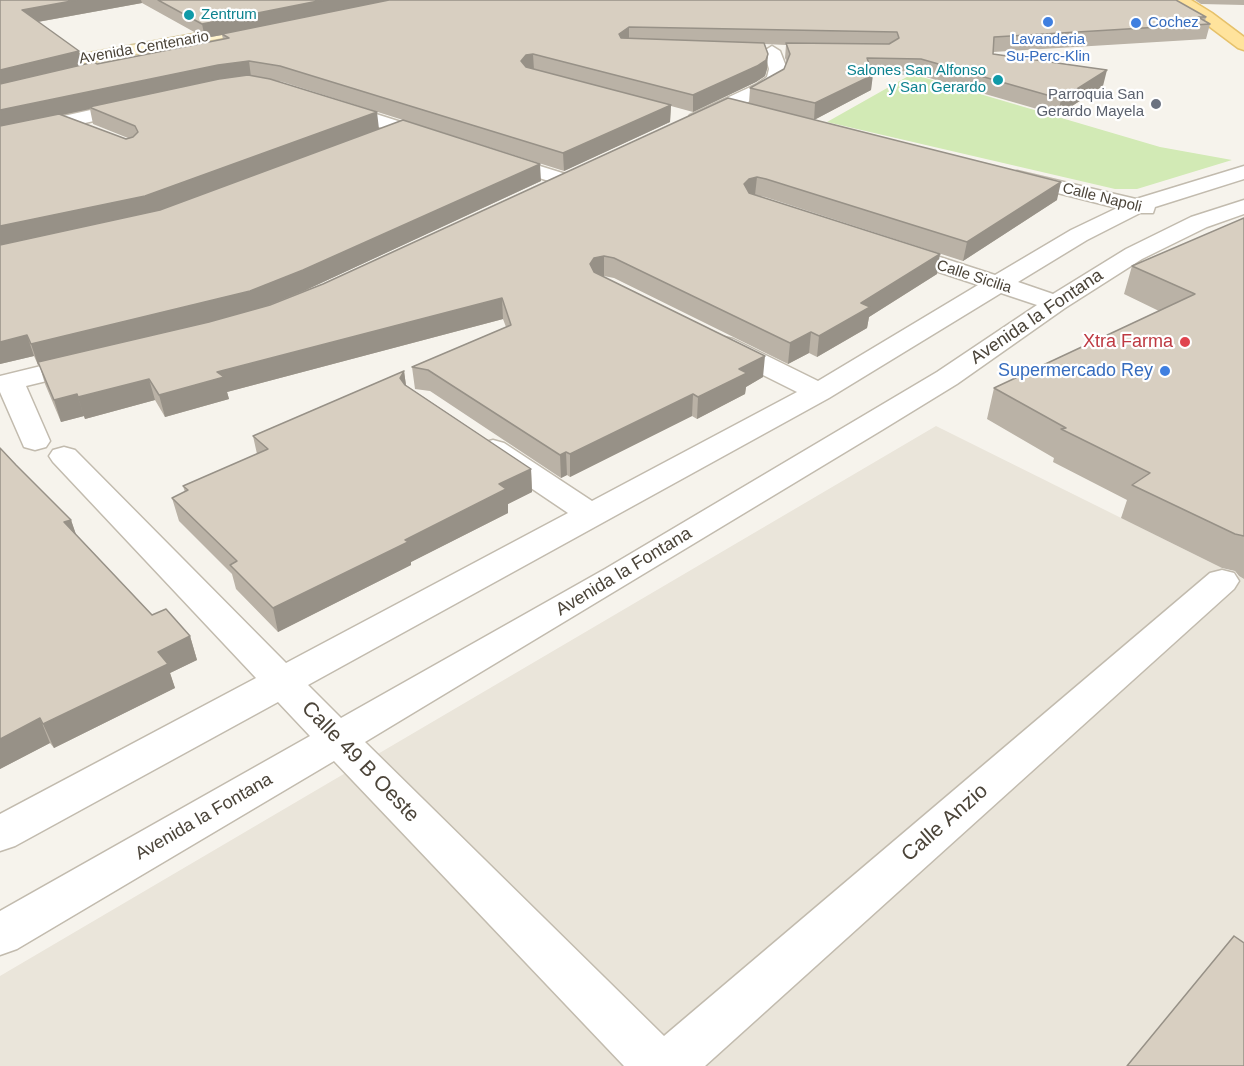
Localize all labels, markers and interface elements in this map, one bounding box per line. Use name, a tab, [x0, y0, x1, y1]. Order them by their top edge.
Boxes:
place label: Zentrum	[201, 6, 257, 24]
marker: Zentrum	[182, 8, 196, 22]
place label: Cochez	[1148, 14, 1199, 32]
marker: Lavanderia Su-Perc-Klin	[1041, 15, 1055, 29]
marker: Cochez	[1129, 16, 1143, 30]
street label: Avenida Centenario	[78, 28, 210, 68]
place label: Lavanderia Su-Perc-Klin	[1006, 31, 1090, 66]
place label: Salones San Alfonso y San Gerardo	[847, 62, 986, 97]
marker: Salones San Alfonso y San Gerardo	[991, 73, 1005, 87]
place label: Parroquia San Gerardo Mayela	[1036, 86, 1144, 121]
marker: Parroquia San Gerardo Mayela	[1149, 97, 1163, 111]
street label: Calle Napoli	[1061, 179, 1143, 217]
street label: Calle Sicilia	[934, 256, 1014, 298]
street label: Avenida la Fontana	[967, 265, 1107, 369]
place label: Xtra Farma	[1083, 331, 1173, 353]
marker: Xtra Farma	[1178, 335, 1192, 349]
place label: Supermercado Rey	[998, 360, 1153, 382]
marker: Supermercado Rey	[1158, 364, 1172, 378]
street label: Avenida la Fontana	[552, 523, 696, 621]
street label: Calle 49 B Oeste	[296, 696, 424, 828]
street label: Avenida la Fontana	[132, 769, 276, 865]
street label: Calle Anzio	[897, 779, 993, 867]

